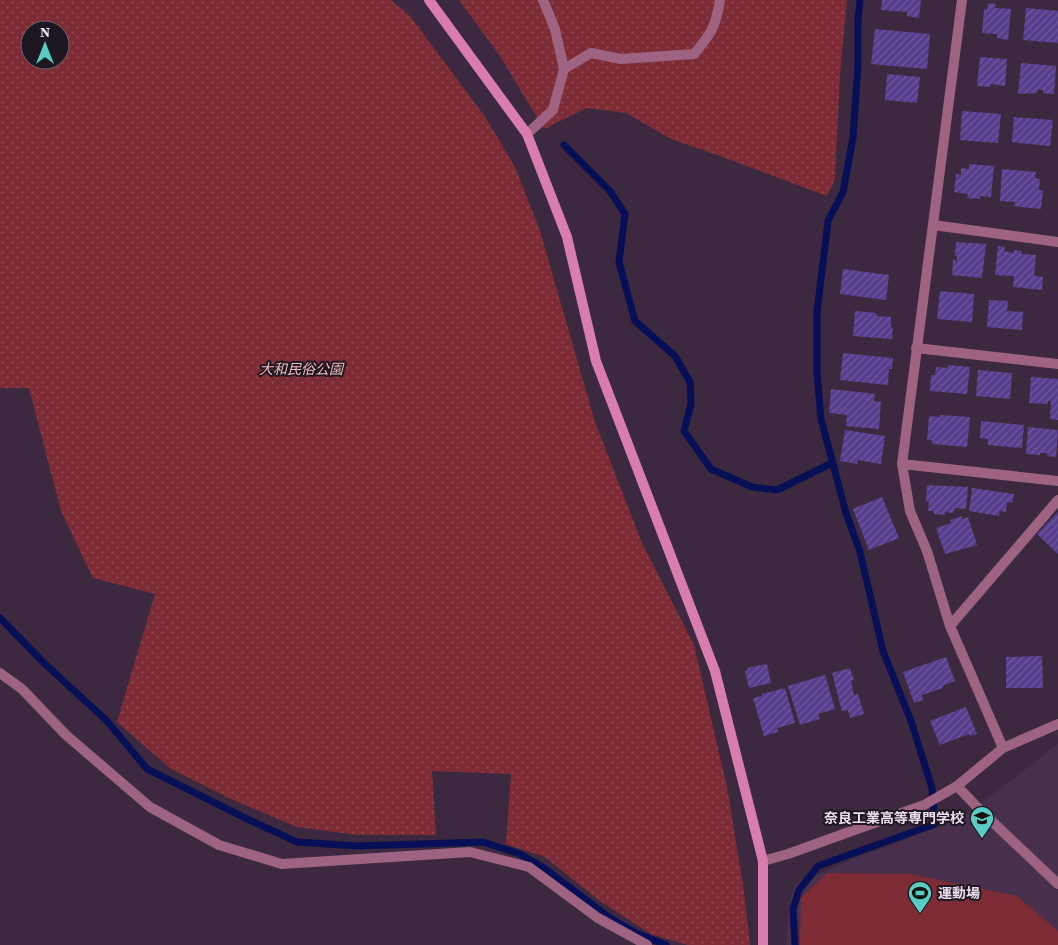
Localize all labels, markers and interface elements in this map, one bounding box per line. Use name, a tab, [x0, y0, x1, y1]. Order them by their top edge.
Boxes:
north arrow	[20, 20, 70, 70]
text: N	[40, 22, 50, 42]
park label: 大和民俗公園	[259, 359, 345, 379]
school or university icon: 奈良工業高等専門学校	[969, 805, 995, 839]
place label: 奈良工業高等専門学校	[824, 808, 964, 828]
sports icon: 運動場	[907, 880, 933, 914]
place label: 運動場	[938, 883, 980, 903]

